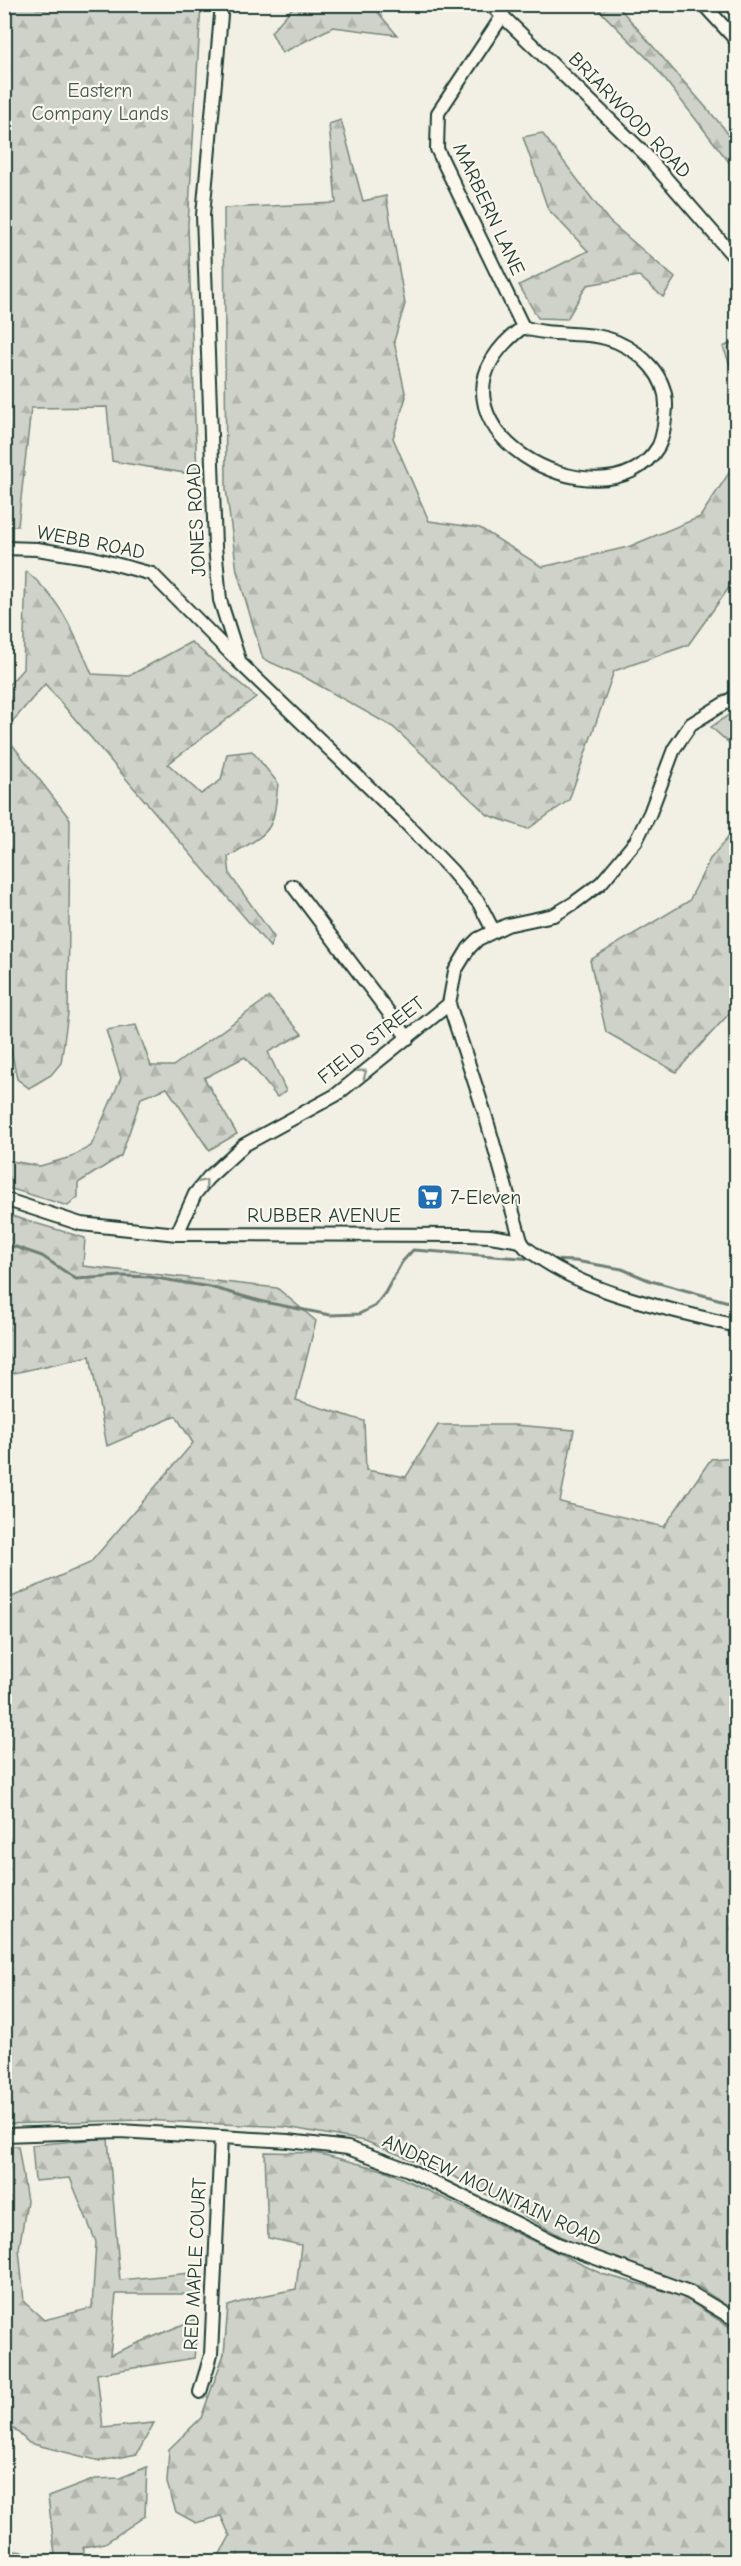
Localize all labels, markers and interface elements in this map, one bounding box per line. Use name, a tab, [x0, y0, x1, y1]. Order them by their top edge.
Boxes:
street label: BRIARWOOD ROAD	[564, 47, 696, 183]
park label: Eastern Company Lands	[32, 79, 168, 125]
street label: MARBERN LANE	[448, 139, 530, 279]
street label: JONES ROAD	[182, 463, 210, 577]
street label: WEBB ROAD	[35, 520, 147, 564]
street label: FIELD STREET	[313, 991, 429, 1089]
one-way arrow	[357, 1070, 368, 1081]
one-way arrow	[197, 1179, 208, 1190]
supermarket icon: 7-Eleven	[415, 1182, 445, 1212]
place label: 7-Eleven	[450, 1186, 521, 1209]
street label: RUBBER AVENUE	[247, 1204, 401, 1227]
street label: ANDREW MOUNTAIN ROAD	[379, 2129, 605, 2251]
street label: RED MAPLE COURT	[179, 2177, 211, 2351]

